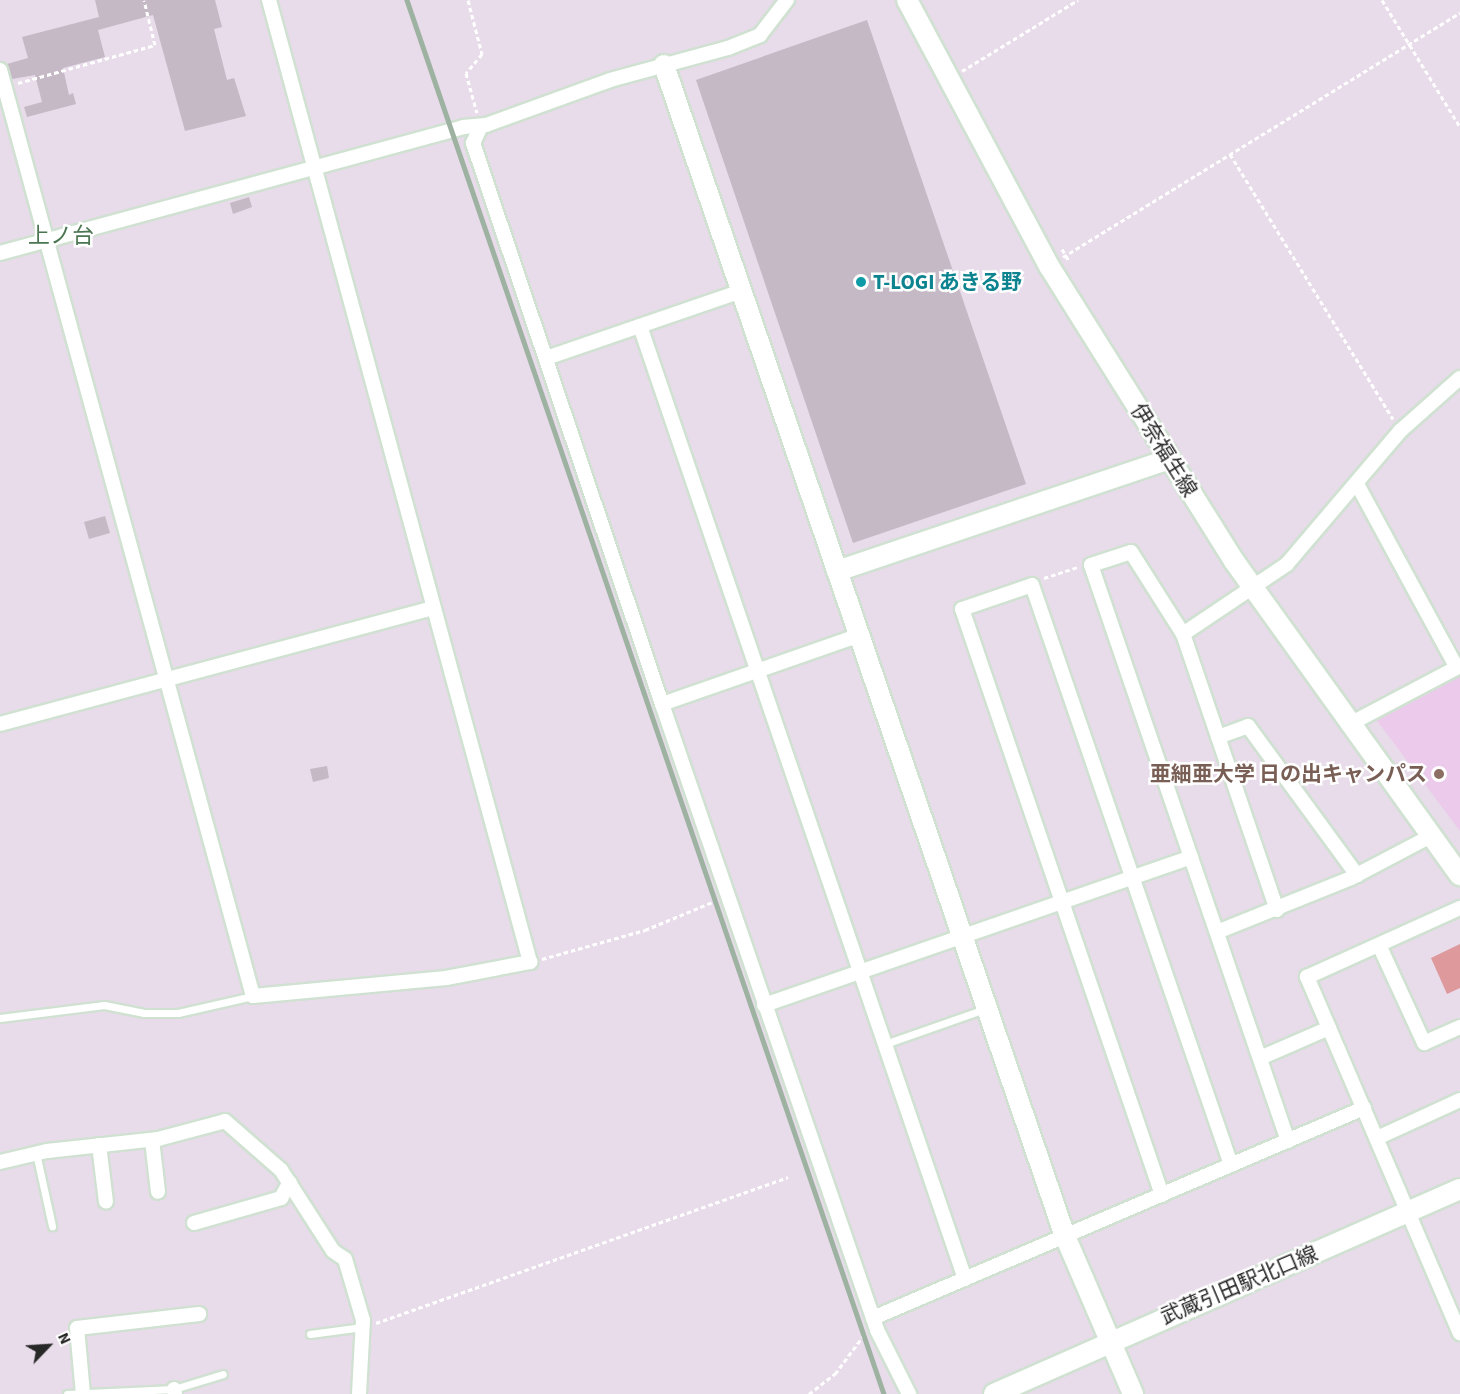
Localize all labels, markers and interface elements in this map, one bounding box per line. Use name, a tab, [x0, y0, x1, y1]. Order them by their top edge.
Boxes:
district label: 上ノ台	[28, 224, 94, 250]
place label: T-LOGI あきる野	[873, 269, 1023, 295]
marker: T-LOGI あきる野	[854, 275, 868, 289]
street label: 伊奈福生線	[1125, 399, 1203, 501]
place label: 亜細亜大学 日の出キャンパス	[1150, 761, 1427, 787]
marker: 亜細亜大学 日の出キャンパス	[1432, 767, 1446, 781]
street label: 武蔵引田駅北口線	[1157, 1241, 1321, 1329]
north arrow	[18, 1316, 78, 1376]
text: N	[52, 1329, 77, 1348]

